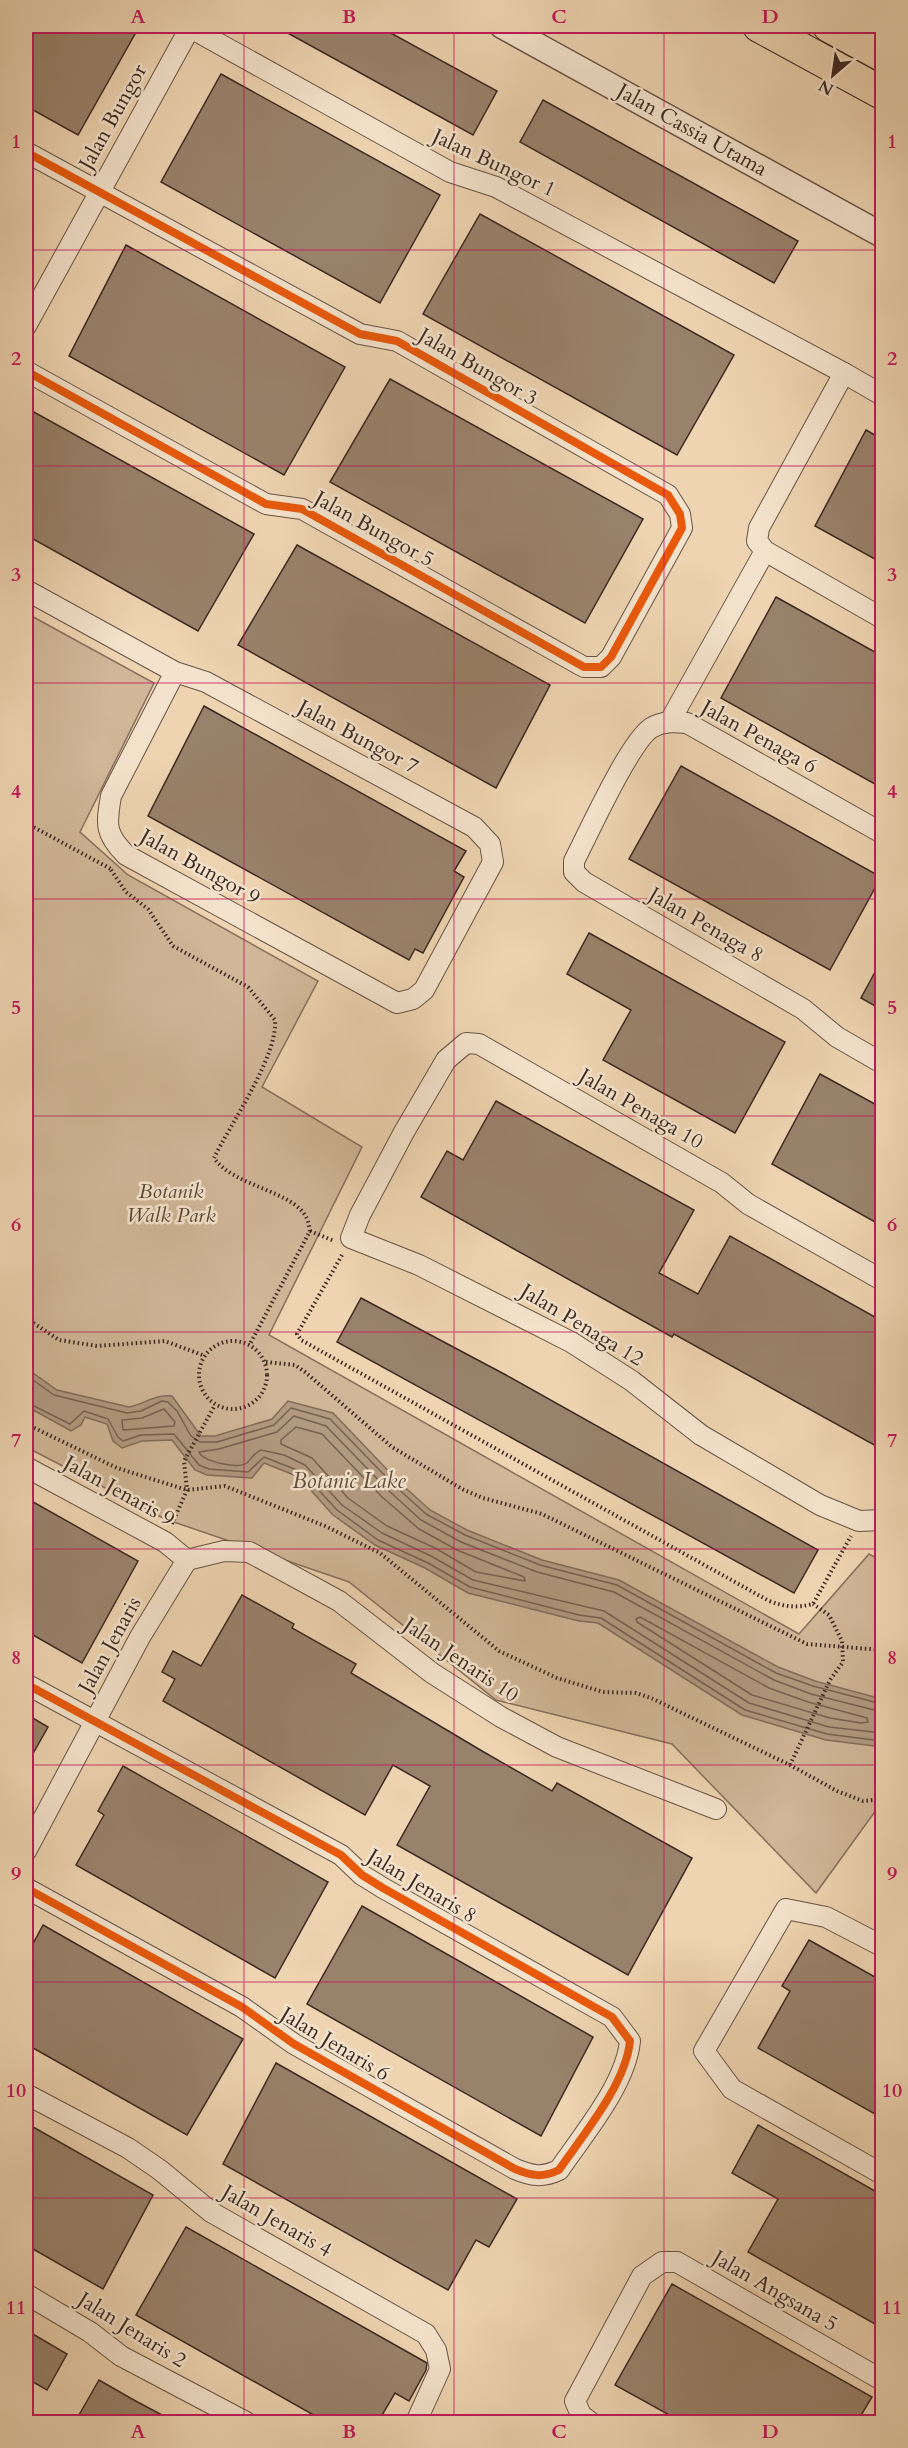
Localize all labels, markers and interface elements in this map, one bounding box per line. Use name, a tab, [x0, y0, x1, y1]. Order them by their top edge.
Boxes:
text: A	[130, 3, 146, 30]
text: B	[342, 3, 356, 30]
text: C	[551, 3, 567, 30]
text: D	[761, 3, 779, 30]
north arrow	[803, 45, 863, 105]
street label: Jalan Bungor	[71, 59, 154, 178]
text: N	[815, 74, 838, 100]
street label: Jalan Cassia Utama	[609, 75, 772, 183]
street label: Jalan Bungor 1	[425, 120, 560, 204]
text: 1	[11, 128, 21, 155]
text: 1	[887, 128, 897, 155]
street label: Jalan Bungor 3	[411, 320, 543, 413]
text: 2	[11, 345, 21, 372]
text: 2	[887, 345, 897, 372]
street label: Jalan Bungor 5	[306, 483, 439, 574]
text: 3	[11, 561, 21, 588]
text: 3	[887, 561, 897, 588]
street label: Jalan Bungor 7	[290, 692, 424, 781]
street label: Jalan Penaga 6	[693, 692, 822, 781]
text: 4	[11, 778, 21, 805]
text: 4	[887, 778, 897, 805]
street label: Jalan Bungor 9	[132, 821, 265, 912]
street label: Jalan Penaga 8	[641, 879, 769, 970]
text: 5	[11, 994, 21, 1021]
text: 5	[887, 994, 897, 1021]
street label: Jalan Penaga 10	[571, 1060, 708, 1156]
park label: Botanik Walk Park	[126, 1177, 216, 1230]
text: 6	[11, 1211, 21, 1238]
text: 6	[887, 1211, 897, 1238]
street label: Jalan Penaga 12	[512, 1275, 649, 1373]
text: 7	[11, 1427, 21, 1454]
text: 7	[887, 1427, 897, 1454]
street label: Jalan Jenaris 9	[56, 1447, 180, 1534]
water label: Botanic Lake	[292, 1466, 406, 1496]
street label: Jalan Jenaris	[70, 1591, 148, 1701]
street label: Jalan Jenaris 10	[395, 1609, 524, 1709]
text: 8	[11, 1644, 21, 1671]
text: 8	[887, 1644, 897, 1671]
street label: Jalan Jenaris 8	[359, 1840, 482, 1930]
text: 9	[11, 1860, 21, 1887]
text: 9	[887, 1860, 897, 1887]
street label: Jalan Jenaris 6	[272, 1998, 395, 2088]
text: 10	[6, 2077, 26, 2104]
text: 10	[882, 2077, 902, 2104]
street label: Jalan Jenaris 4	[214, 2176, 338, 2264]
street label: Jalan Angsana 5	[704, 2242, 843, 2339]
street label: Jalan Jenaris 2	[70, 2284, 192, 2375]
text: 11	[6, 2294, 26, 2321]
text: 11	[882, 2294, 902, 2321]
text: A	[130, 2418, 146, 2445]
text: B	[342, 2418, 356, 2445]
text: C	[551, 2418, 567, 2445]
text: D	[761, 2418, 779, 2445]

